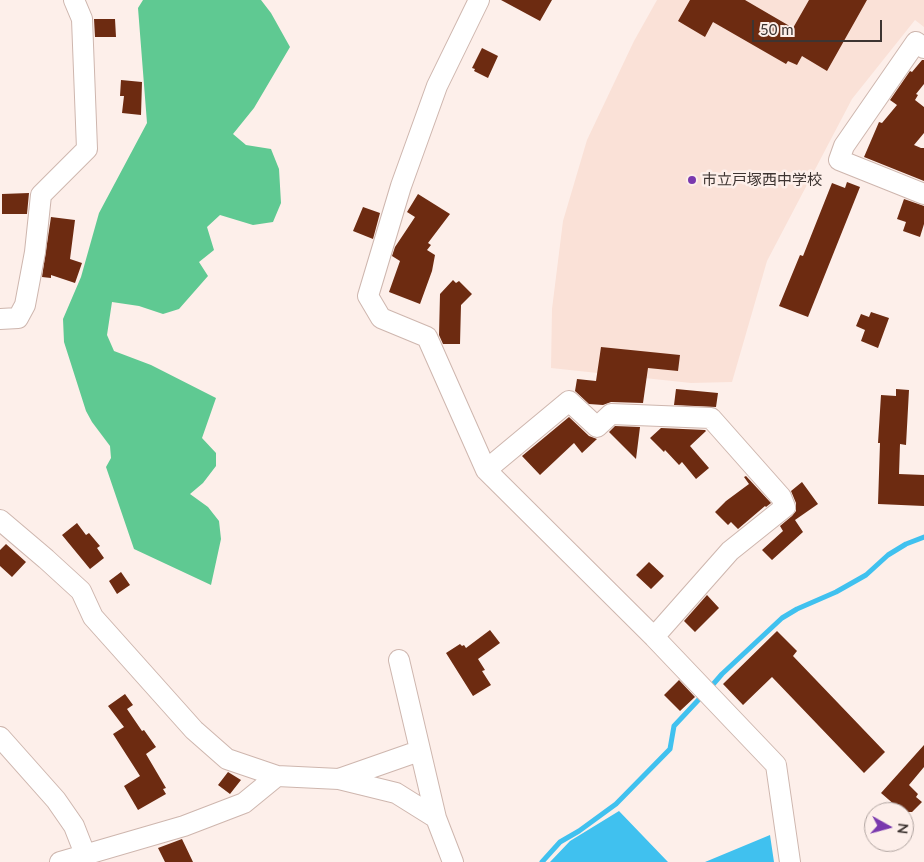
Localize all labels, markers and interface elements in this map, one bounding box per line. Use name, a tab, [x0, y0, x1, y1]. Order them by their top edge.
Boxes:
scale bar	[754, 10, 884, 42]
text: 50 m	[760, 20, 794, 38]
place label: 市立戸塚西中学校	[702, 171, 822, 189]
marker: 市立戸塚西中学校	[686, 174, 698, 186]
north arrow	[864, 802, 914, 852]
text: N	[894, 822, 912, 835]

